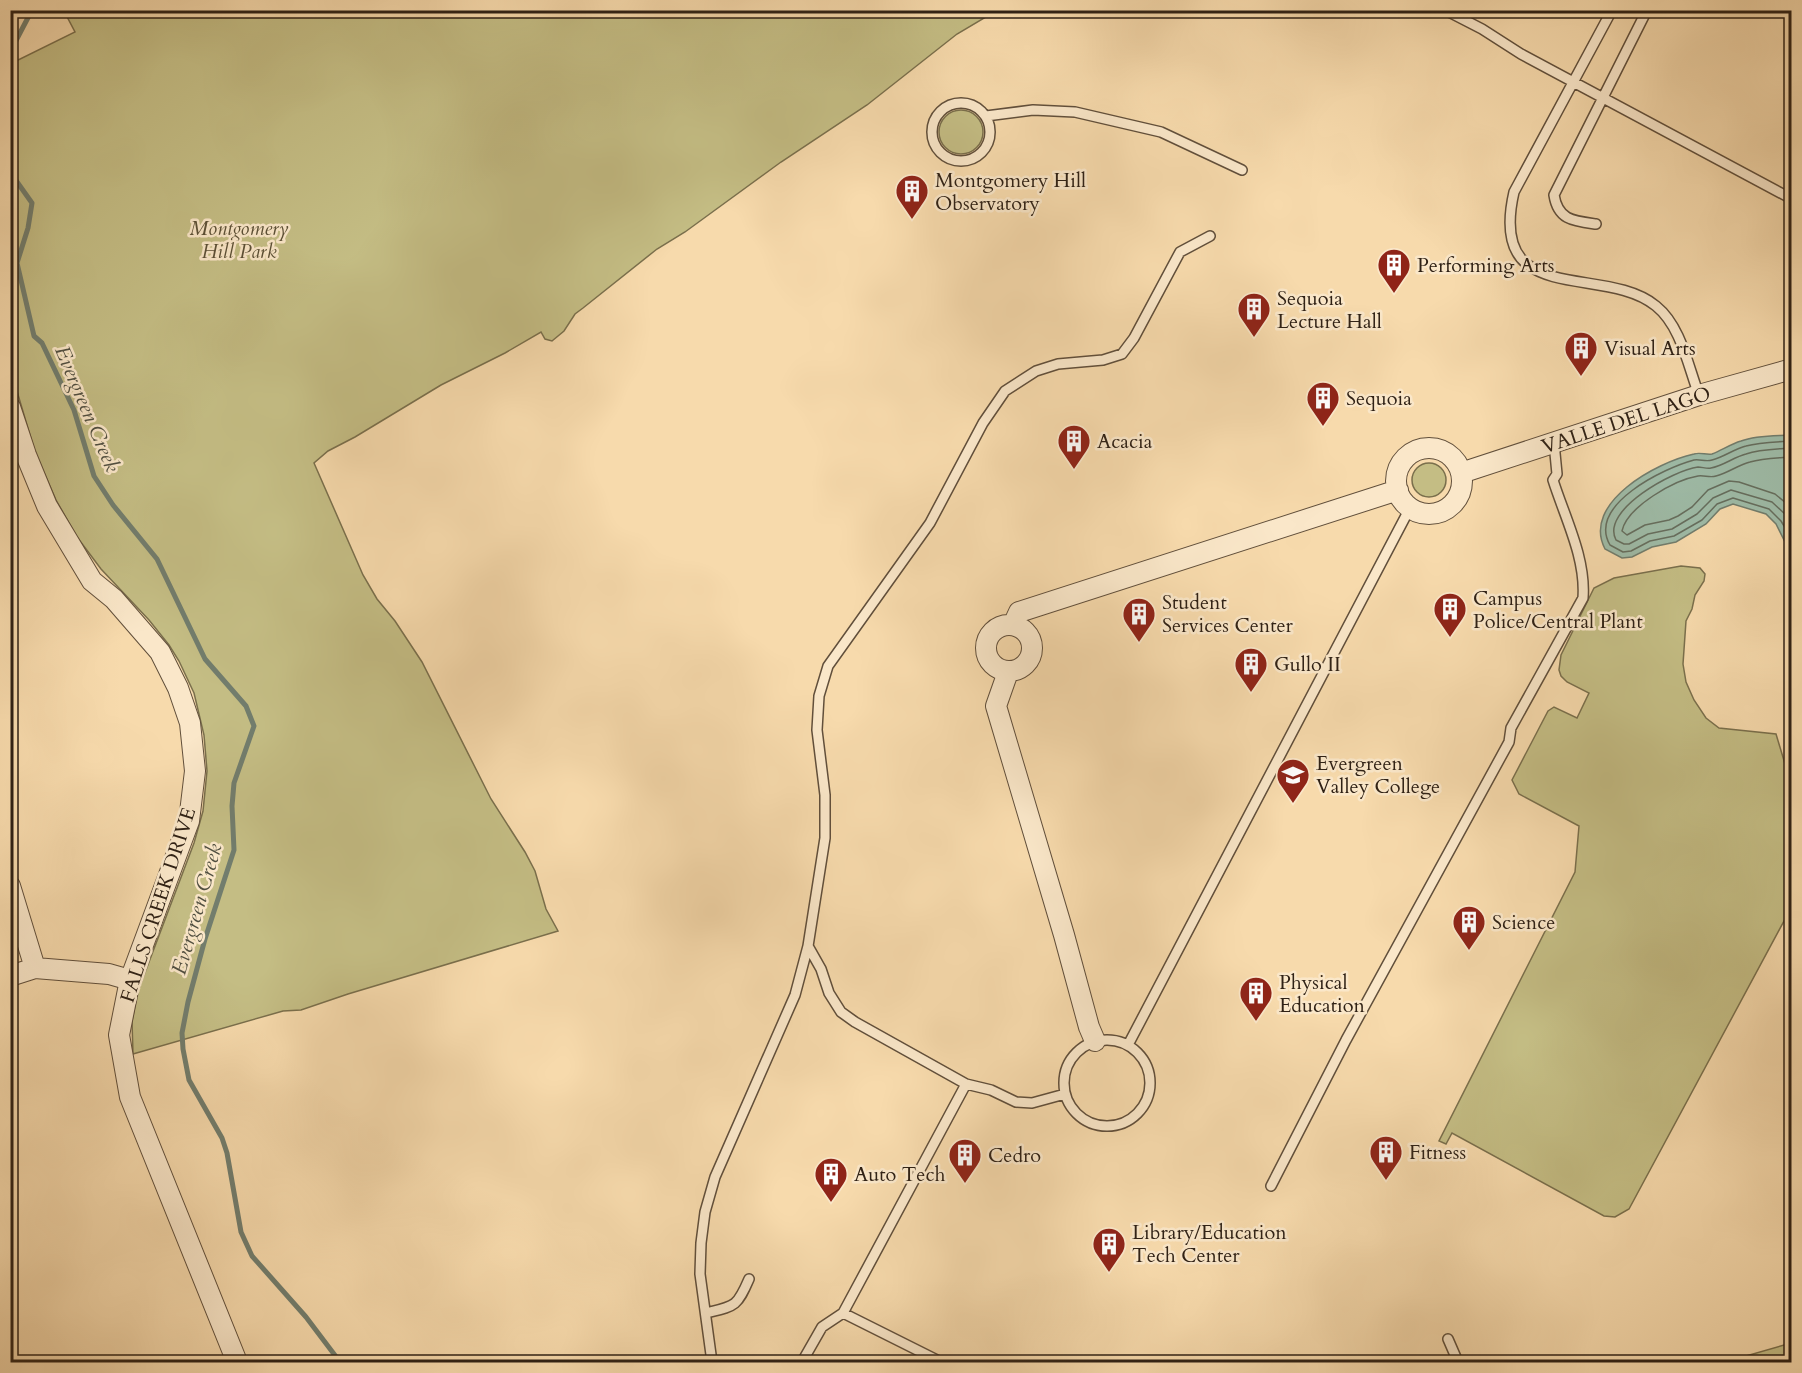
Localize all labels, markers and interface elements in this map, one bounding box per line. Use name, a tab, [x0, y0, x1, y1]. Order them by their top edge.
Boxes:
place label: Montgomery Hill Observatory	[935, 167, 1086, 217]
building icon: Montgomery Hill Observatory	[894, 173, 930, 220]
park label: Montgomery Hill Park	[189, 215, 289, 265]
building icon: Performing Arts	[1376, 247, 1412, 294]
place label: Performing Arts	[1417, 252, 1554, 279]
place label: Sequoia Lecture Hall	[1277, 285, 1382, 335]
building icon: Sequoia Lecture Hall	[1236, 291, 1272, 338]
building icon: Visual Arts	[1563, 330, 1599, 377]
place label: Visual Arts	[1604, 335, 1696, 362]
water label: Evergreen Creek	[47, 341, 127, 477]
building icon: Sequoia	[1305, 380, 1341, 427]
street label: VALLE DEL LAGO	[1538, 380, 1714, 460]
place label: Sequoia	[1346, 385, 1412, 412]
building icon: Acacia	[1056, 423, 1092, 470]
place label: Acacia	[1097, 428, 1153, 455]
place label: Campus Police/Central Plant	[1473, 585, 1643, 635]
place label: Student Services Center	[1162, 589, 1294, 639]
building icon: Campus Police/Central Plant	[1432, 591, 1468, 638]
building icon: Student Services Center	[1121, 596, 1157, 643]
building icon: Gullo II	[1233, 646, 1269, 693]
place label: Gullo II	[1274, 651, 1341, 678]
place label: Evergreen Valley College	[1316, 750, 1440, 800]
school or university icon: Evergreen Valley College	[1275, 757, 1311, 804]
street label: FALLS CREEK DRIVE	[114, 804, 202, 1006]
water label: Evergreen Creek	[164, 840, 230, 978]
building icon: Science	[1451, 904, 1487, 951]
place label: Science	[1492, 909, 1555, 936]
place label: Physical Education	[1279, 969, 1365, 1019]
building icon: Physical Education	[1238, 975, 1274, 1022]
building icon: Fitness	[1368, 1134, 1404, 1181]
building icon: Cedro	[947, 1137, 983, 1184]
place label: Fitness	[1409, 1139, 1466, 1166]
place label: Cedro	[988, 1142, 1041, 1169]
building icon: Auto Tech	[813, 1156, 849, 1203]
place label: Auto Tech	[854, 1161, 946, 1188]
place label: Library/Education Tech Center	[1132, 1219, 1287, 1269]
building icon: Library/Education Tech Center	[1091, 1226, 1127, 1273]

